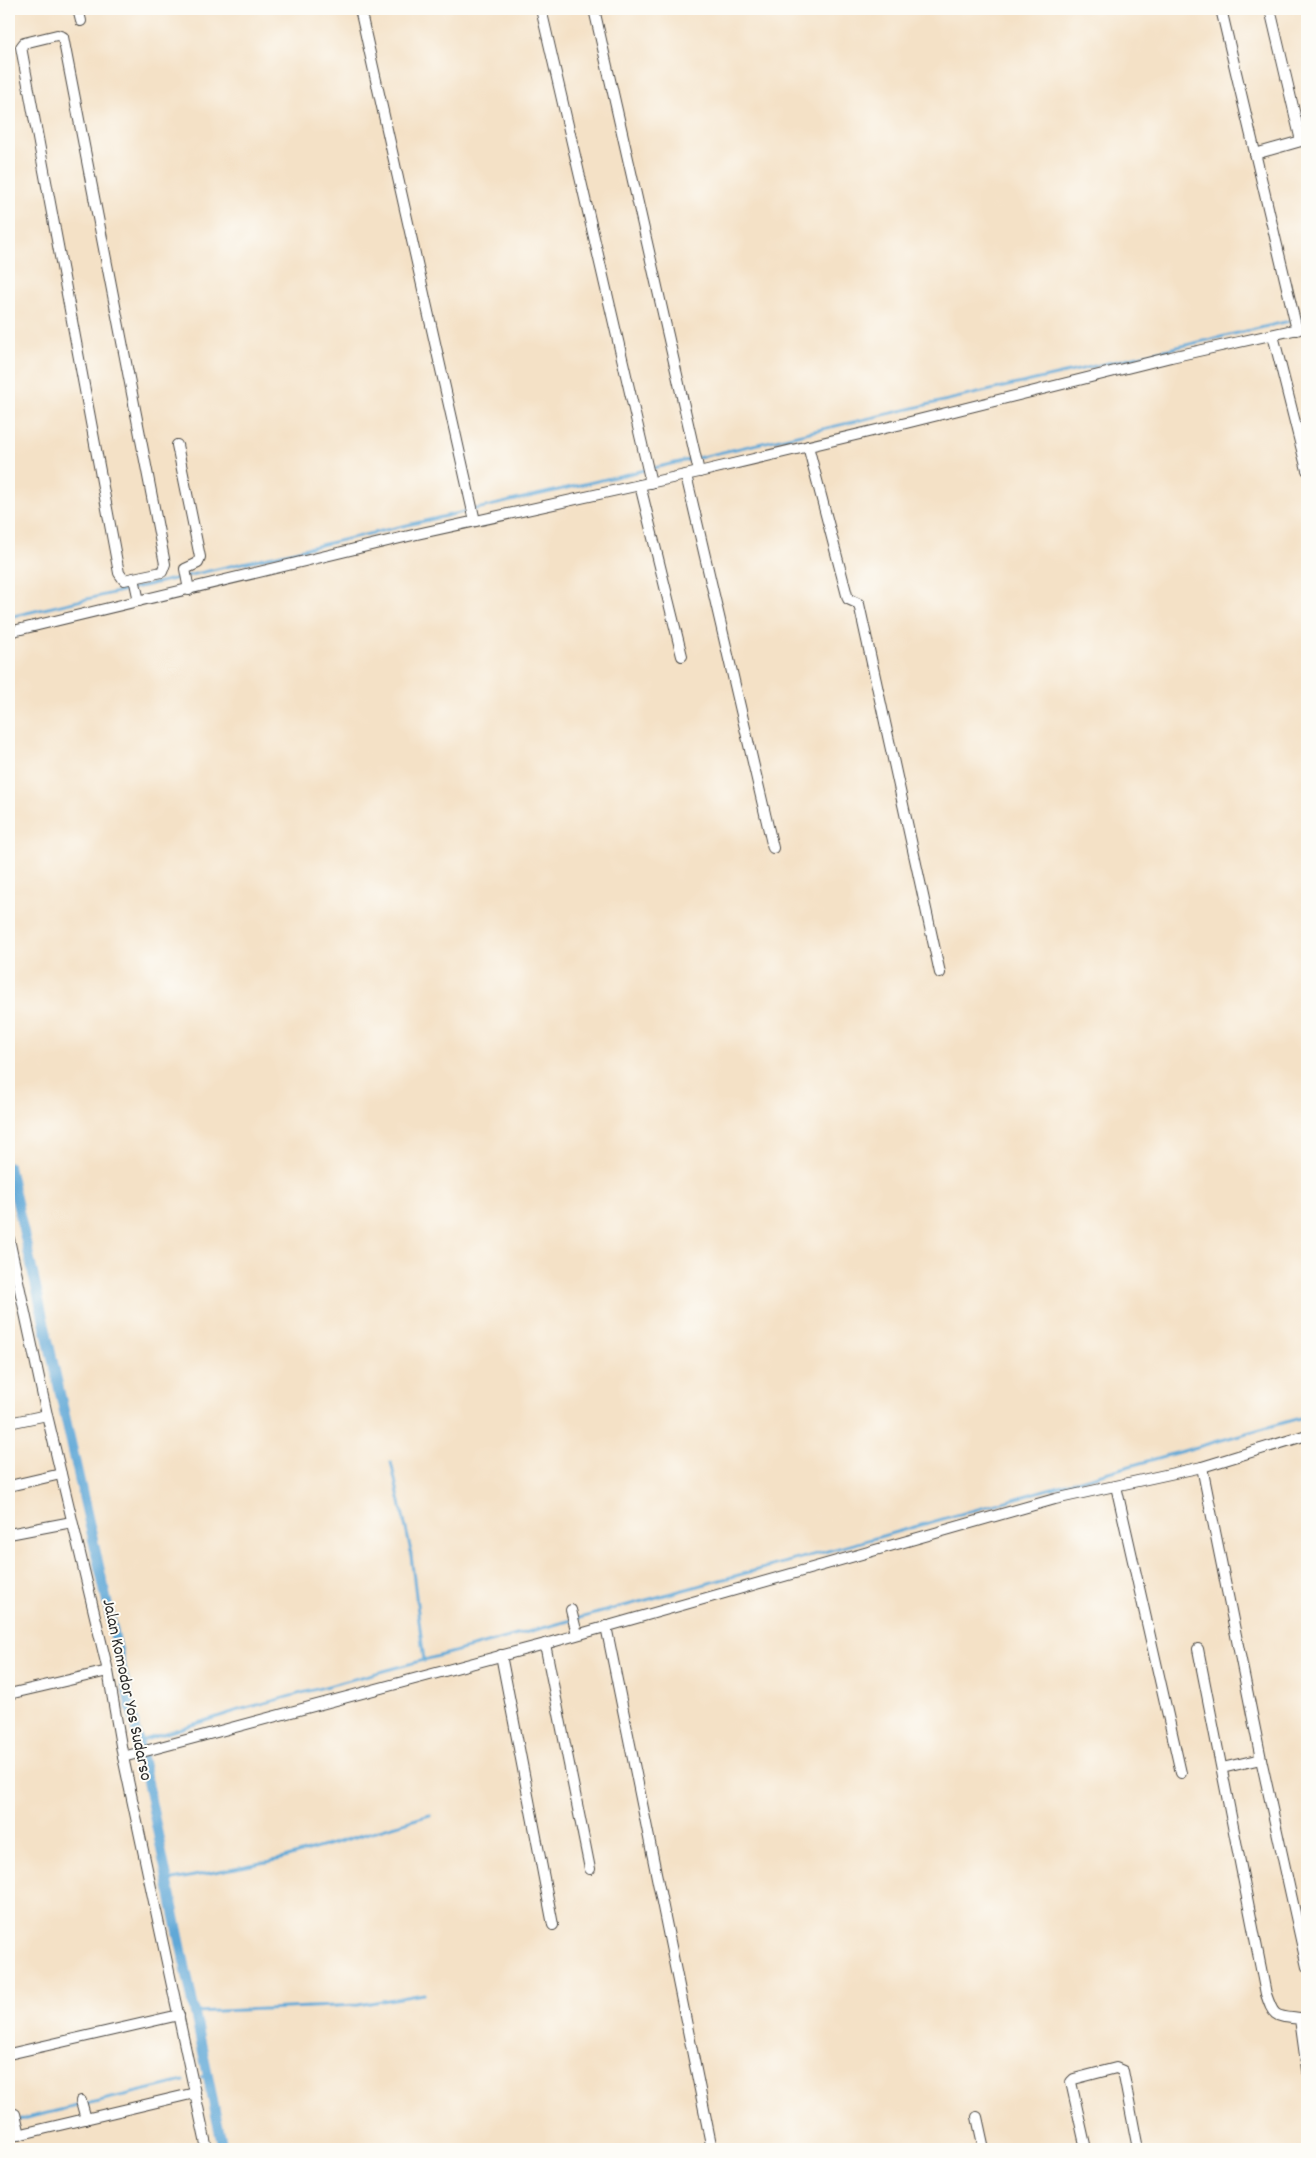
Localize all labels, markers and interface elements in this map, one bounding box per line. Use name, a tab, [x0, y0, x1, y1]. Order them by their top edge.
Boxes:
street label: Jalan Komodor Yos Sudarso	[95, 1597, 157, 1783]

